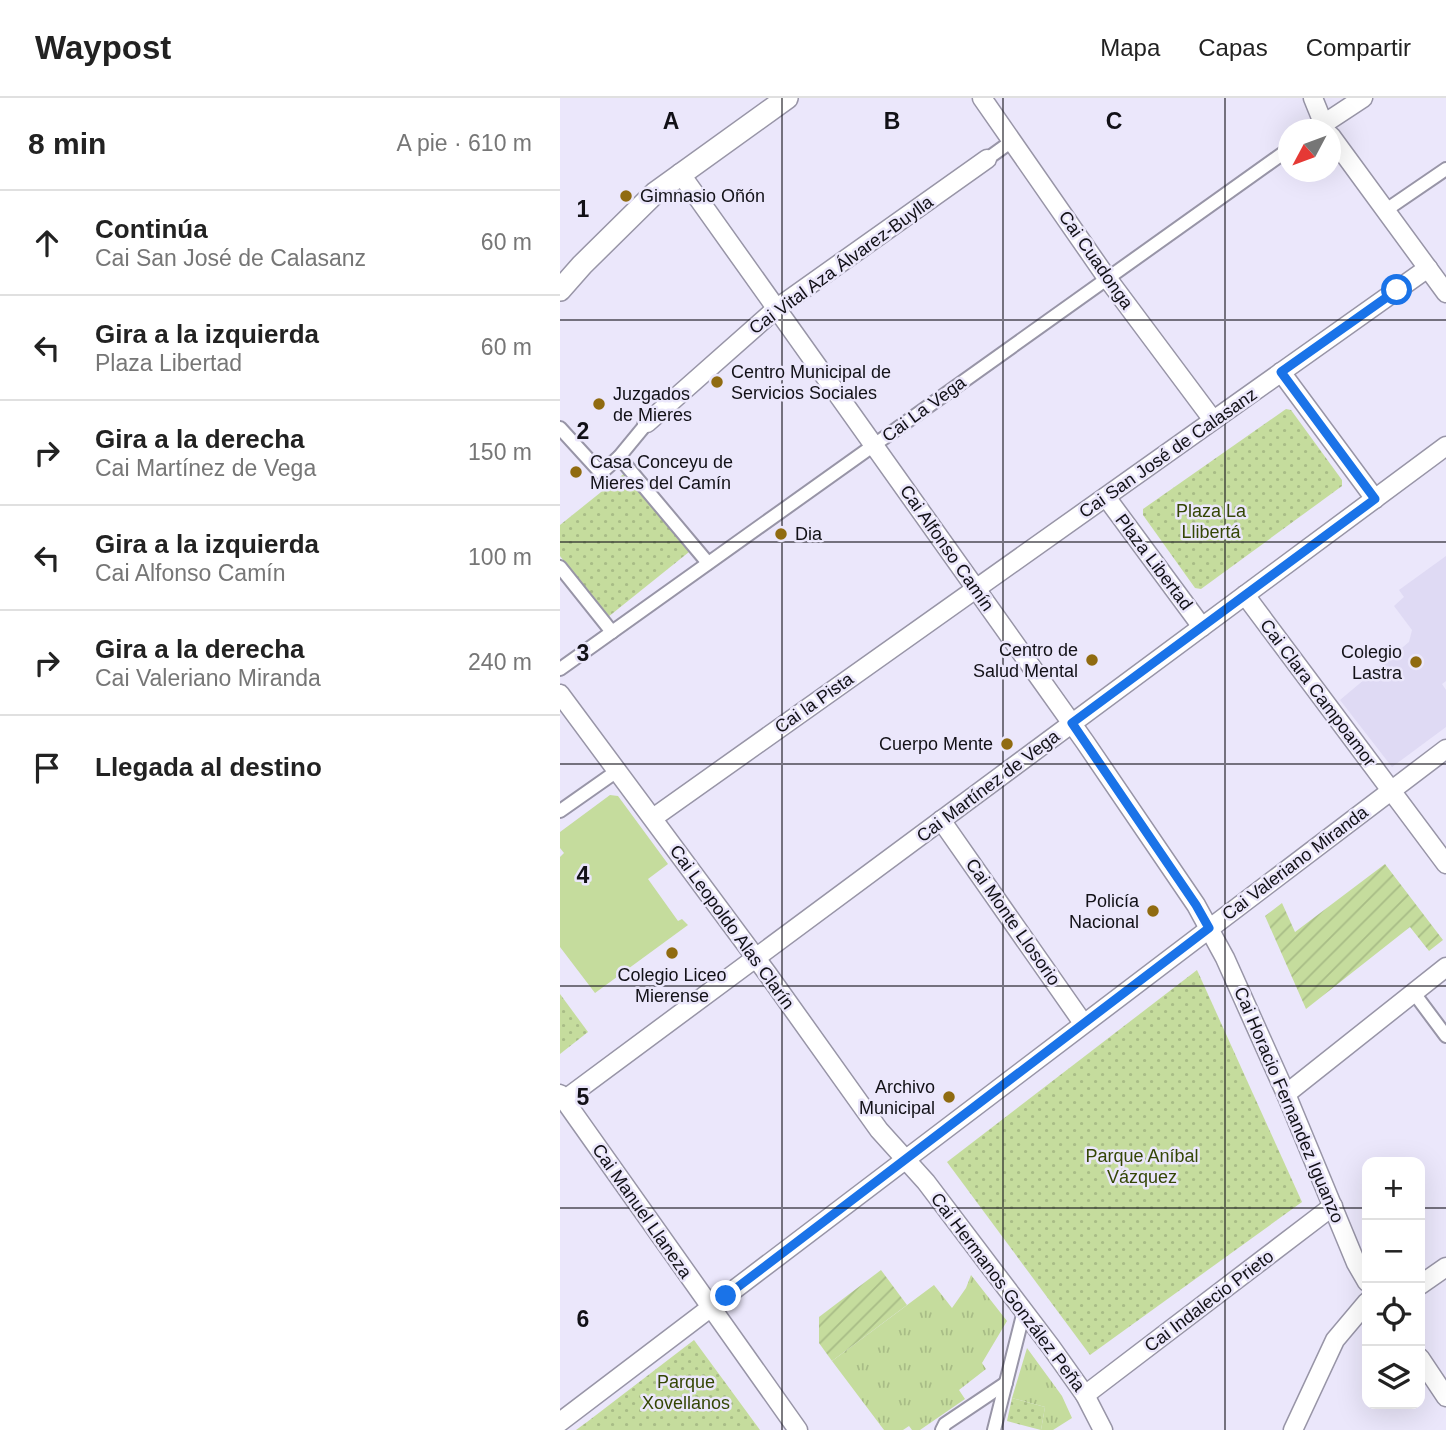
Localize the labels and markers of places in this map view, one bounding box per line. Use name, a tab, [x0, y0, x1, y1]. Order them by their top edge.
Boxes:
place label: Gimnasio Oñón	[640, 186, 765, 206]
marker: Gimnasio Oñón	[618, 188, 634, 204]
place label: Centro Municipal de Servicios Sociales	[731, 362, 891, 403]
marker: Centro Municipal de Servicios Sociales	[709, 374, 725, 390]
place label: Juzgados de Mieres	[613, 384, 692, 425]
marker: Juzgados de Mieres	[591, 396, 607, 412]
place label: Casa Conceyu de Mieres del Camín	[590, 452, 733, 493]
marker: Casa Conceyu de Mieres del Camín	[568, 464, 584, 480]
place label: Dia	[795, 524, 823, 544]
marker: Dia	[773, 526, 789, 542]
place label: Centro de Salud Mental	[973, 640, 1078, 681]
place label: Colegio Lastra	[1341, 642, 1403, 683]
marker: Centro de Salud Mental	[1084, 652, 1100, 668]
marker: Colegio Lastra	[1408, 654, 1424, 670]
place label: Cuerpo Mente	[879, 734, 993, 754]
marker: Cuerpo Mente	[999, 736, 1015, 752]
place label: Policía Nacional	[1069, 891, 1140, 932]
marker: Policía Nacional	[1145, 903, 1161, 919]
marker: Colegio Liceo Mierense	[664, 945, 680, 961]
place label: Colegio Liceo Mierense	[617, 965, 727, 1006]
place label: Archivo Municipal	[859, 1077, 935, 1118]
marker: Archivo Municipal	[941, 1089, 957, 1105]

